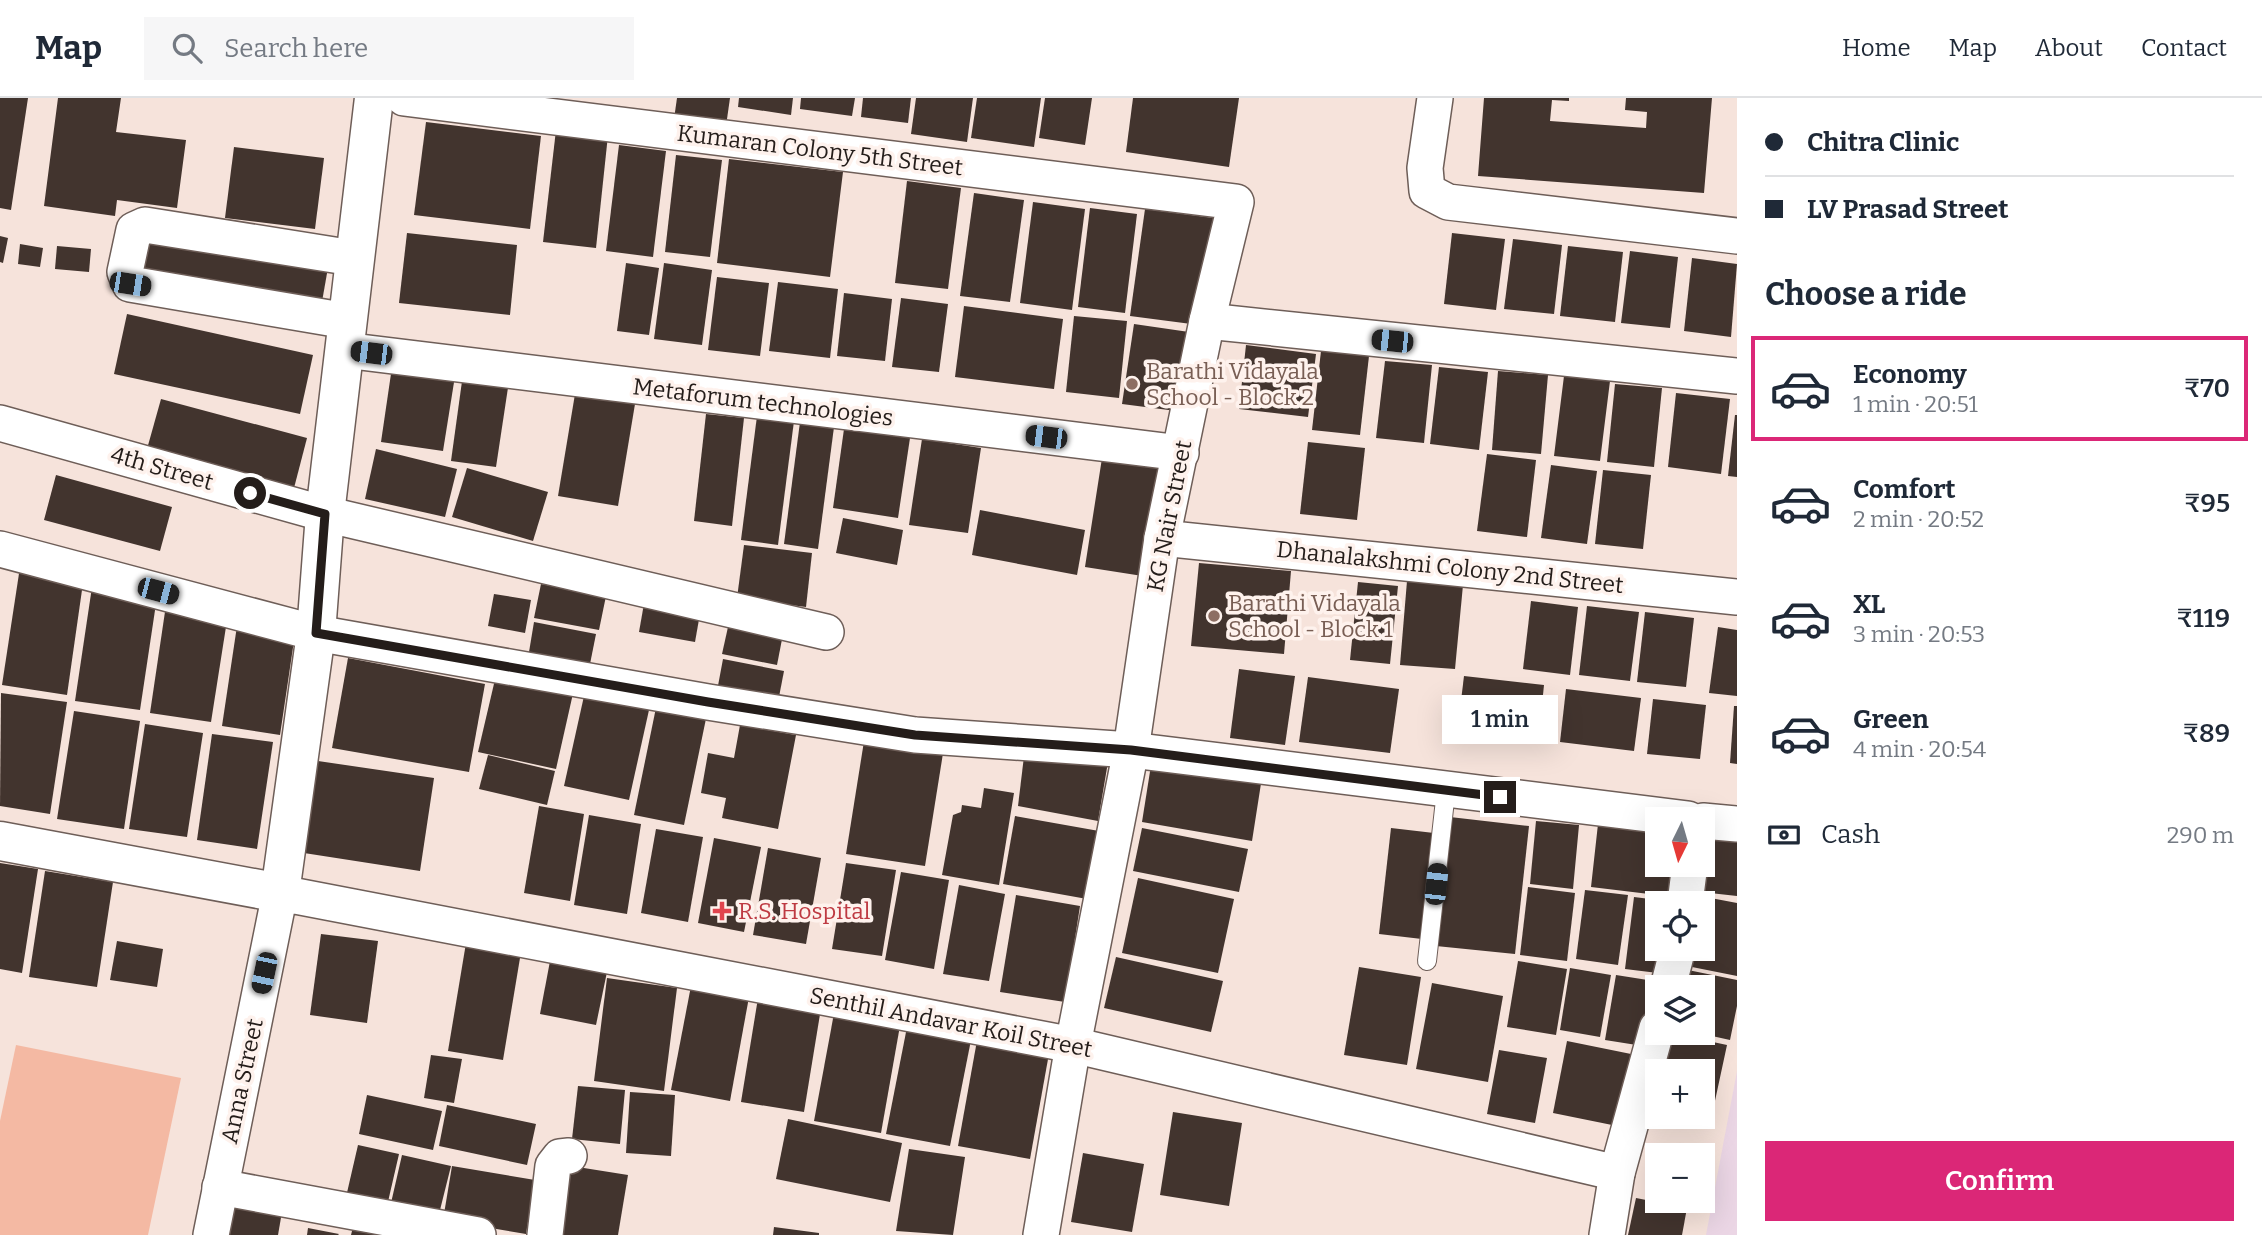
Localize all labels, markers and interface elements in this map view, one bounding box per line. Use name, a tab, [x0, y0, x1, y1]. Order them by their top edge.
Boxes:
search box	[144, 17, 634, 80]
text: Map	[35, 28, 102, 68]
icon: search	[168, 29, 206, 67]
text: Search here	[224, 33, 368, 64]
text: Home	[1842, 34, 1911, 62]
text: Map	[1949, 34, 1997, 62]
text: About	[2035, 34, 2103, 62]
text: Contact	[2141, 34, 2227, 62]
street label: Kumaran Colony 5th Street	[676, 119, 964, 181]
text: Chitra Clinic	[1807, 127, 1959, 158]
text: LV Prasad Street	[1807, 194, 2009, 225]
car	[108, 270, 153, 298]
text: Choose a ride	[1765, 275, 1966, 313]
car	[1371, 328, 1414, 354]
car	[349, 340, 394, 366]
place label: Barathi Vidayala School - Block 2	[1146, 357, 1319, 411]
icon: car	[1769, 357, 1832, 420]
text: Economy	[1853, 359, 1967, 390]
street label: Metaforum technologies	[631, 372, 895, 432]
text: ₹70	[2184, 373, 2230, 404]
marker: Barathi Vidayala School - Block 2	[1124, 376, 1140, 392]
text: 1 min · 20:51	[1853, 390, 1978, 418]
car	[1024, 424, 1069, 450]
street label: KG Nair Street	[1141, 438, 1197, 594]
street label: 4th Street	[107, 440, 217, 496]
icon: car	[1769, 472, 1832, 535]
text: Comfort	[1853, 474, 1956, 505]
route start	[234, 477, 266, 509]
text: ₹95	[2184, 488, 2230, 519]
text: 2 min · 20:52	[1853, 505, 1984, 533]
street label: Dhanalakshmi Colony 2nd Street	[1275, 535, 1625, 599]
car	[135, 575, 182, 607]
icon: car	[1769, 587, 1832, 650]
place label: Barathi Vidayala School - Block 1	[1228, 589, 1401, 643]
text: XL	[1853, 589, 1885, 620]
text: ₹119	[2176, 603, 2230, 634]
marker: Barathi Vidayala School - Block 1	[1206, 608, 1222, 624]
text: 3 min · 20:53	[1853, 620, 1985, 648]
callout: 1 min	[1442, 696, 1558, 744]
icon: car	[1769, 702, 1832, 765]
text: Green	[1853, 704, 1929, 735]
text: 1 min	[1471, 705, 1529, 733]
text: ₹89	[2183, 718, 2230, 749]
text: 4 min · 20:54	[1853, 735, 1986, 763]
route end	[1484, 781, 1516, 813]
north arrow	[1645, 807, 1715, 877]
map controls	[1645, 807, 1715, 1213]
icon: cash	[1765, 816, 1803, 854]
text: Cash	[1821, 819, 1880, 850]
text: 290 m	[2167, 821, 2234, 849]
car	[1424, 862, 1449, 906]
button: locate	[1645, 891, 1715, 961]
place label: R.S. Hospital	[738, 897, 871, 925]
marker: R.S. Hospital	[712, 901, 732, 921]
car	[250, 950, 279, 996]
button: layers	[1645, 975, 1715, 1045]
street label: Senthil Andavar Koil Street	[807, 981, 1095, 1063]
street label: Anna Street	[215, 1016, 269, 1146]
button: +	[1645, 1059, 1715, 1129]
button: Confirm	[1765, 1141, 2234, 1221]
button: −	[1645, 1143, 1715, 1213]

